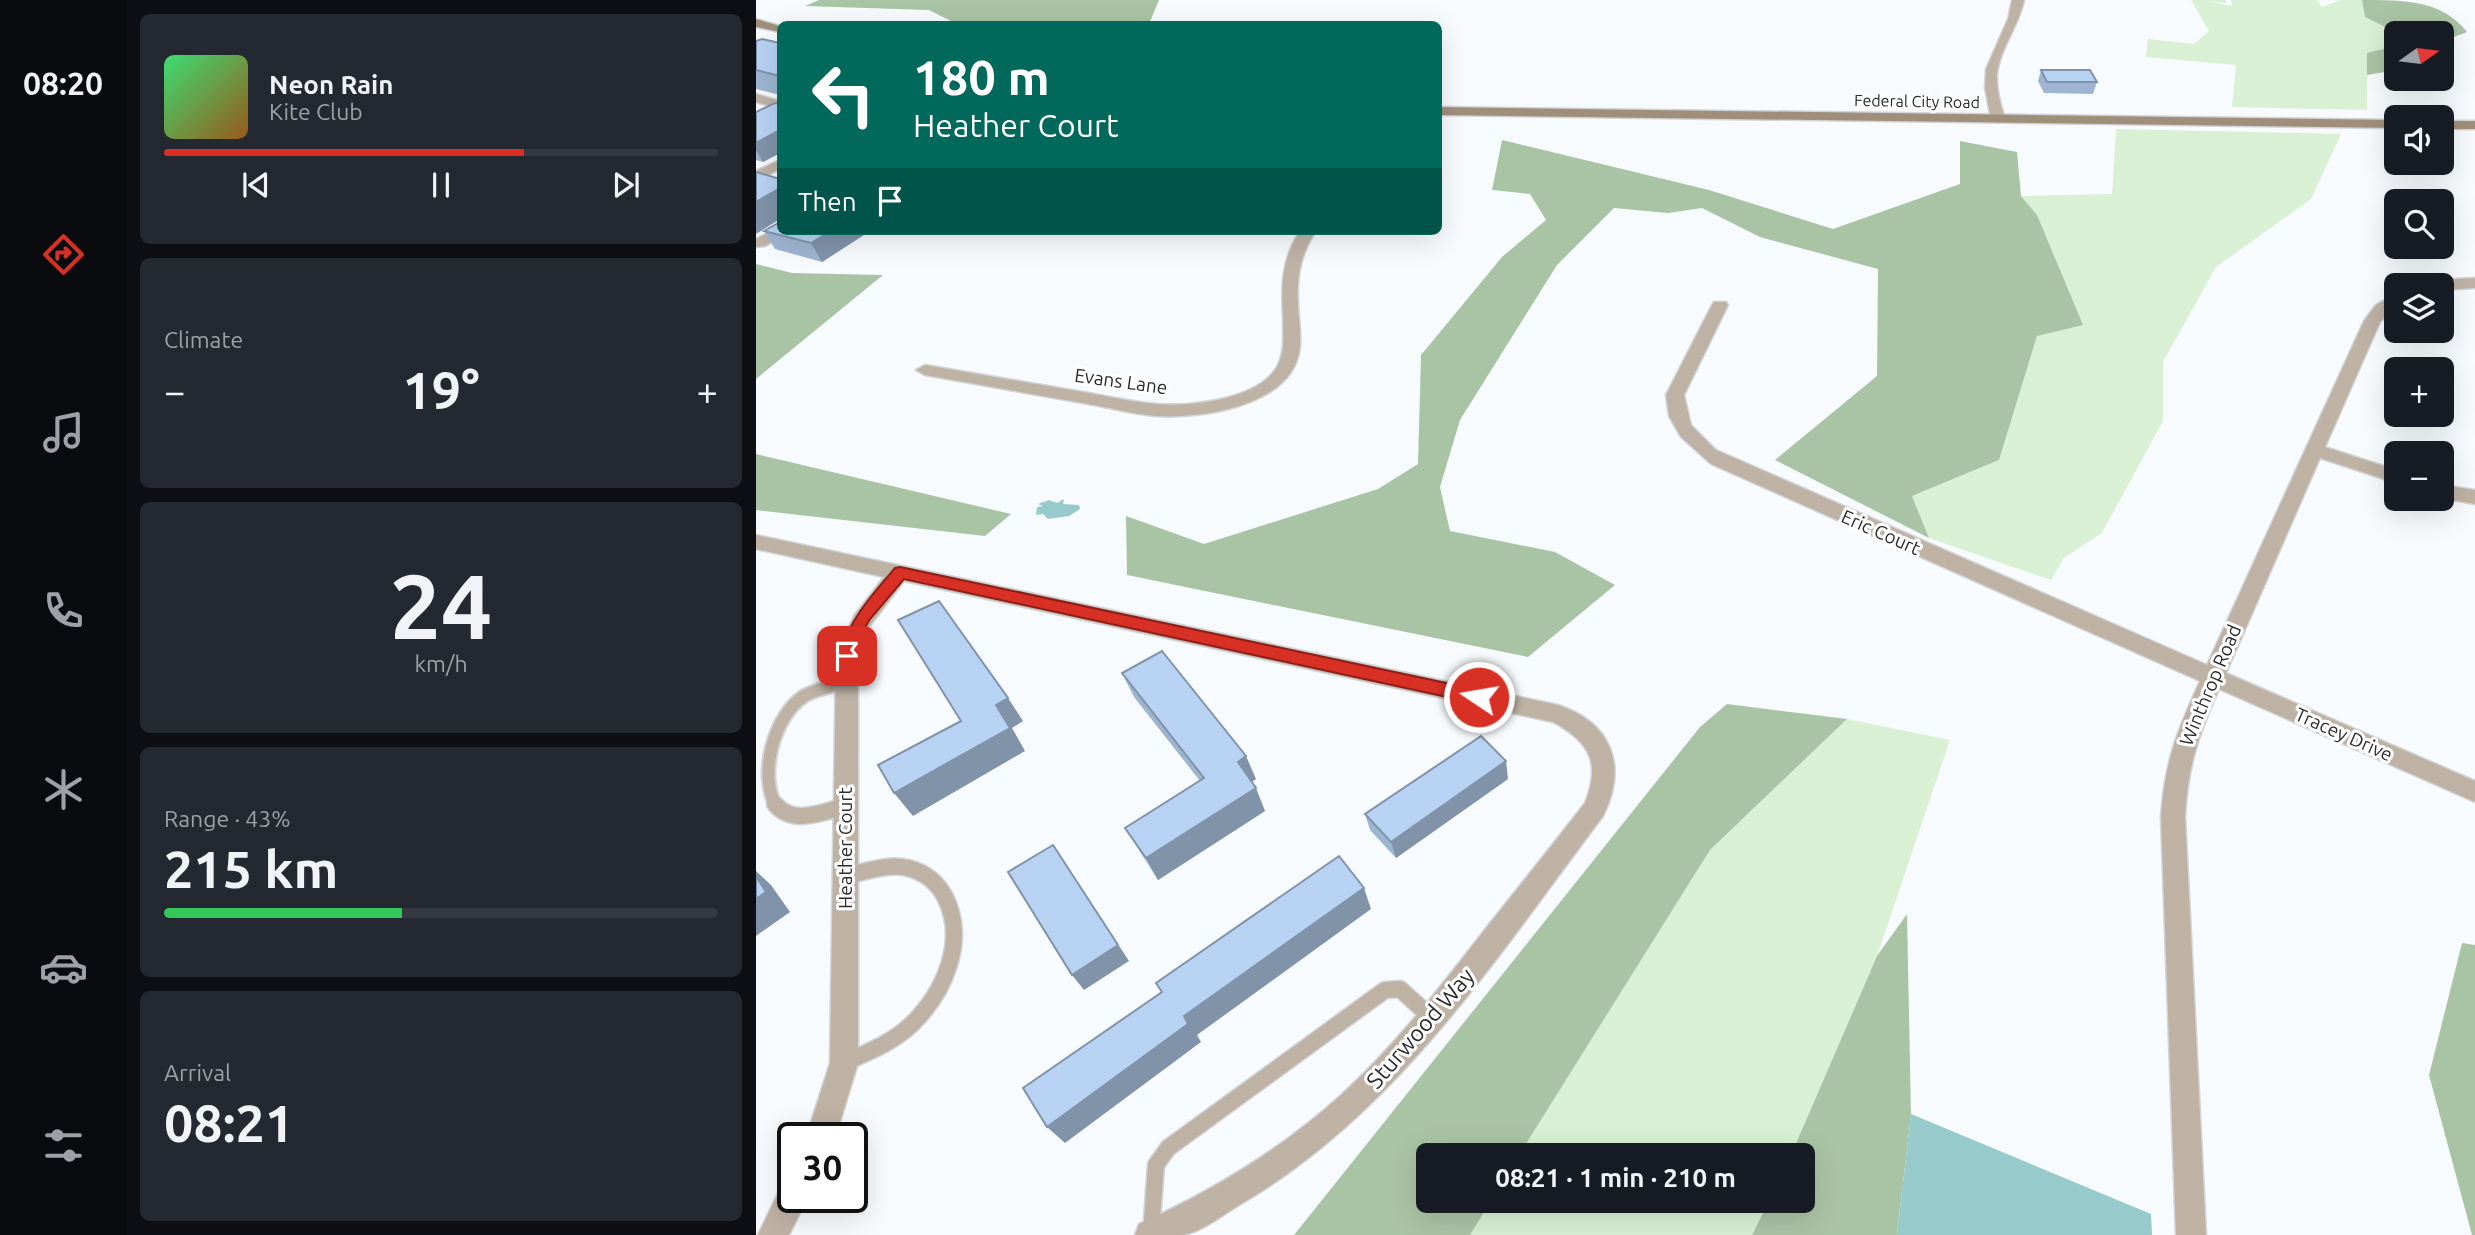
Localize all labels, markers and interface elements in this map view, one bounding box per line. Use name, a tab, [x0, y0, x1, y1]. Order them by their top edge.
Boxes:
north arrow	[2384, 21, 2454, 91]
map controls	[2384, 21, 2454, 511]
icon: left	[798, 49, 889, 140]
text: 180 m	[913, 49, 1050, 104]
text: 08:20	[23, 65, 103, 101]
text: Neon Rain	[269, 70, 394, 99]
street label: Federal City Road	[1854, 91, 1980, 111]
text: Kite Club	[269, 99, 363, 124]
button: sound	[2384, 105, 2454, 175]
text: Heather Court	[913, 107, 1119, 143]
icon: previous	[237, 166, 275, 204]
icon: pause	[422, 166, 460, 204]
icon: next	[607, 166, 645, 204]
icon: arrive	[871, 182, 909, 220]
text: Then	[798, 187, 857, 216]
button: search	[2384, 189, 2454, 259]
icon: directions	[39, 230, 88, 279]
button: layers	[2384, 273, 2454, 343]
text: Climate	[164, 327, 243, 352]
button: +	[2384, 357, 2454, 427]
text: 19°	[402, 361, 480, 419]
street label: Evans Lane	[1073, 364, 1169, 398]
text: −	[164, 370, 185, 412]
text: +	[697, 370, 718, 412]
icon: music	[39, 408, 88, 457]
button: −	[2384, 441, 2454, 511]
street label: Eric Court	[1838, 505, 1924, 559]
text: 24	[390, 554, 492, 656]
icon: phone	[39, 586, 88, 635]
street label: Winthrop Road	[2175, 621, 2245, 749]
pin	[817, 626, 877, 686]
icon: arrive	[828, 637, 866, 675]
text: km/h	[414, 651, 468, 676]
position arrow	[1442, 660, 1516, 734]
street label: Tracey Drive	[2292, 703, 2396, 765]
icon: climate	[39, 765, 88, 814]
street label: Heather Court	[834, 786, 856, 909]
text: Range · 43%	[164, 806, 291, 831]
text: 215 km	[164, 840, 338, 898]
icon: car	[39, 943, 88, 992]
street label: Sturwood Way	[1361, 963, 1479, 1093]
text: Arrival	[164, 1060, 231, 1085]
text: 08:21	[164, 1094, 294, 1152]
icon: filters	[39, 1121, 88, 1170]
speed limit sign: 30	[777, 1122, 868, 1213]
text: 08:21 · 1 min · 210 m	[1495, 1163, 1736, 1192]

